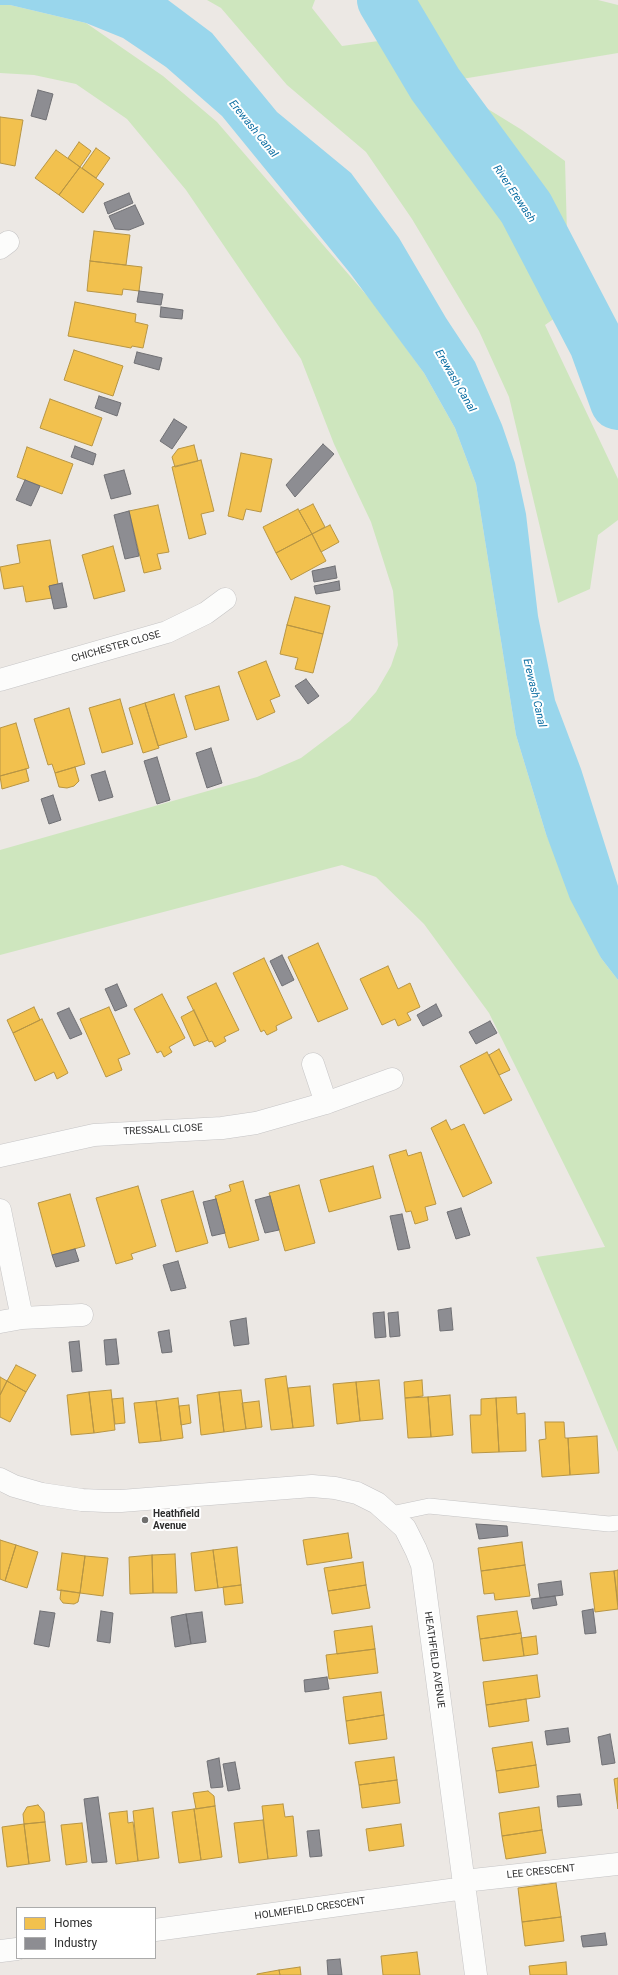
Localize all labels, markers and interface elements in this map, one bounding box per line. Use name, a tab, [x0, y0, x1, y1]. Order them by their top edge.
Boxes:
water label: Erewash Canal	[226, 98, 280, 160]
water label: River Erewash	[490, 163, 538, 225]
water label: Erewash Canal	[432, 347, 478, 415]
street label: CHICHESTER CLOSE	[70, 629, 162, 665]
water label: Erewash Canal	[520, 657, 548, 729]
street label: TRESSALL CLOSE	[123, 1122, 203, 1138]
place label: Heathfield Avenue	[153, 1508, 200, 1532]
marker: Heathfield Avenue	[140, 1515, 150, 1525]
street label: HEATHFIELD AVENUE	[421, 1611, 447, 1709]
street label: LEE CRESCENT	[506, 1862, 576, 1882]
street label: HOLMEFIELD CRESCENT	[254, 1895, 366, 1923]
legend	[16, 1907, 156, 1959]
text: Homes	[54, 1916, 92, 1930]
text: Industry	[54, 1936, 97, 1950]

